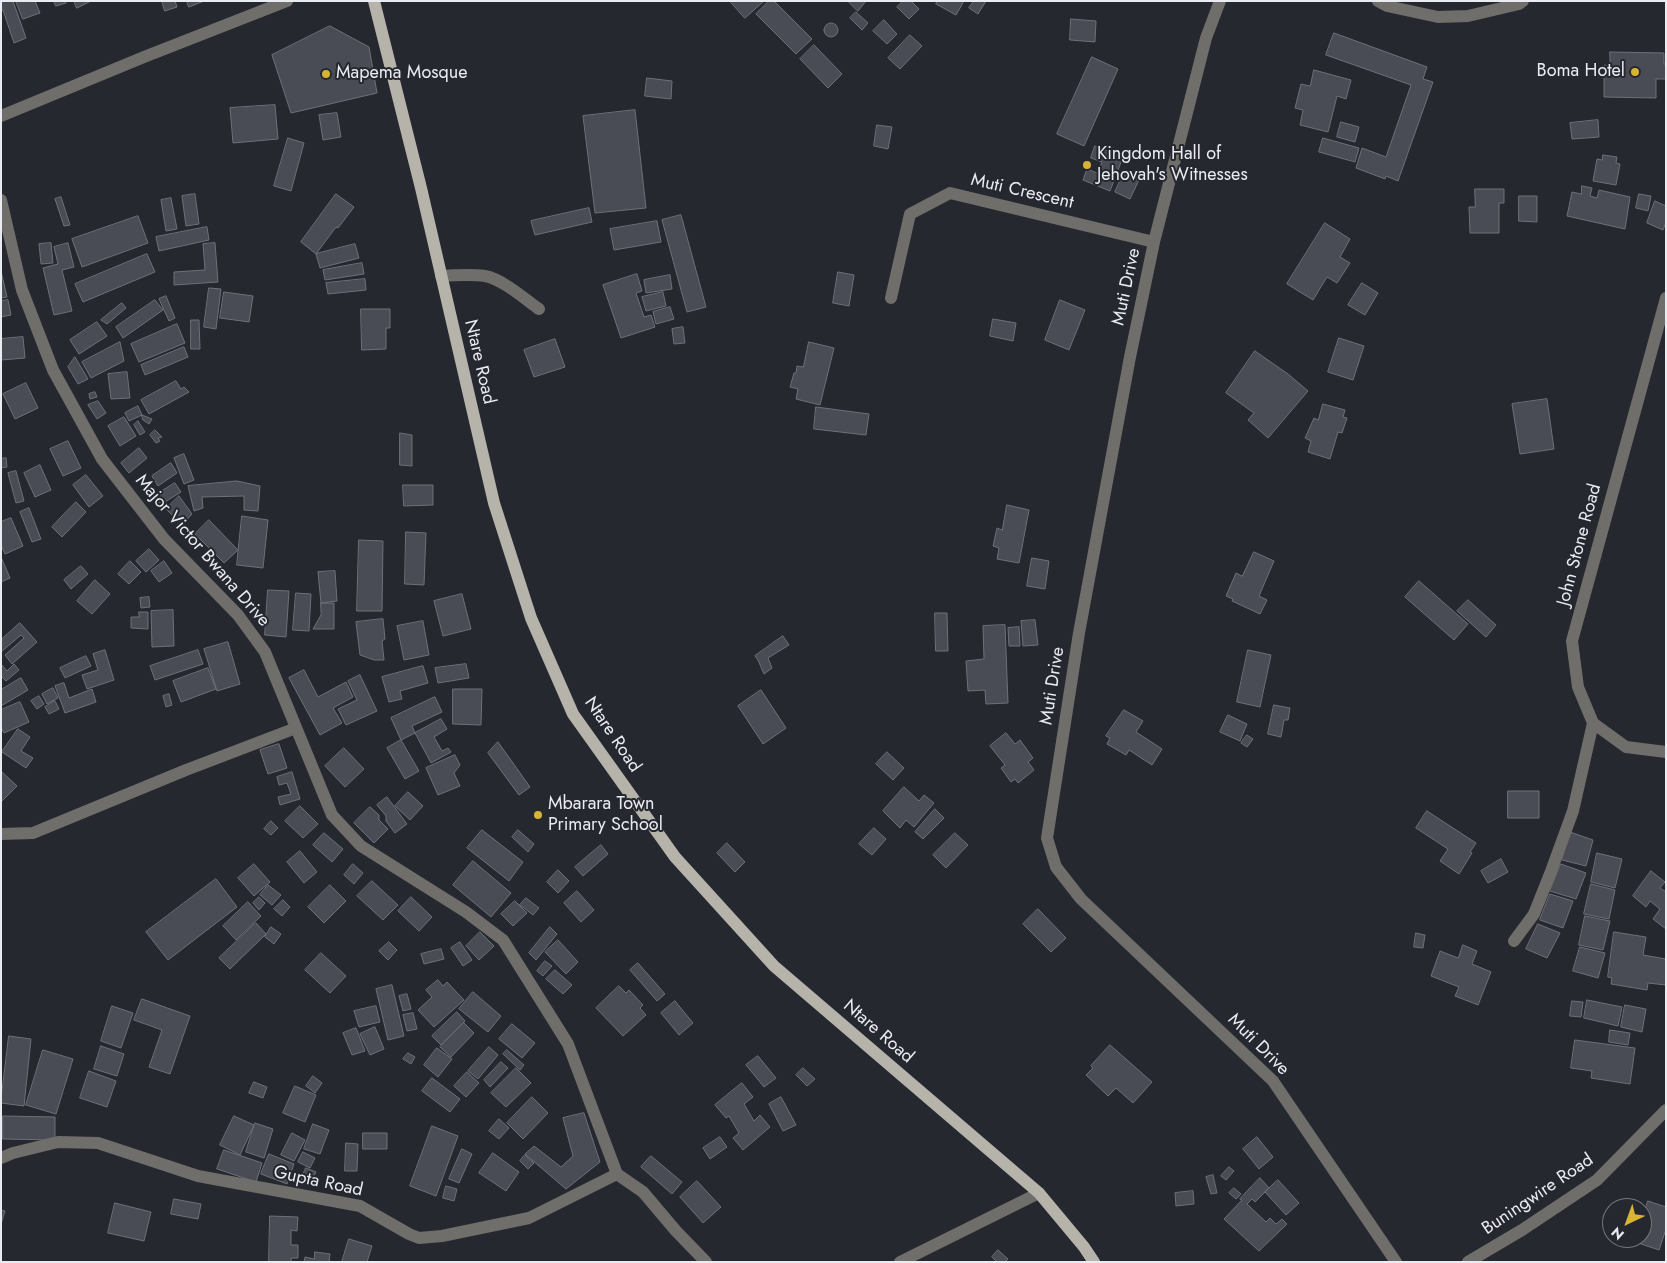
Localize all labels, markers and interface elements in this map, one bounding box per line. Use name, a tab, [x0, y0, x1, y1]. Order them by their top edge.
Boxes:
place label: Boma Hotel	[1537, 61, 1625, 83]
place label: Mapema Mosque	[336, 63, 468, 85]
marker: Boma Hotel	[1629, 66, 1641, 78]
marker: Mapema Mosque	[320, 68, 332, 80]
place label: Kingdom Hall of Jehovah's Witnesses	[1097, 144, 1248, 186]
marker: Kingdom Hall of Jehovah's Witnesses	[1081, 159, 1093, 171]
street label: Muti Crescent	[968, 170, 1076, 214]
street label: Muti Drive	[1108, 246, 1146, 328]
street label: Ntare Road	[459, 318, 499, 406]
street label: Major Victor Bwana Drive	[130, 471, 274, 631]
street label: John Stone Road	[1553, 482, 1607, 608]
street label: Muti Drive	[1036, 646, 1070, 726]
street label: Ntare Road	[579, 693, 645, 777]
place label: Mbarara Town Primary School	[548, 794, 663, 836]
marker: Mbarara Town Primary School	[532, 809, 544, 821]
street label: Ntare Road	[838, 996, 918, 1068]
street label: Muti Drive	[1223, 1010, 1293, 1080]
street label: Buningwire Road	[1478, 1150, 1598, 1240]
street label: Gupta Road	[271, 1162, 365, 1202]
north arrow	[1602, 1198, 1652, 1248]
text: N	[1607, 1222, 1628, 1245]

